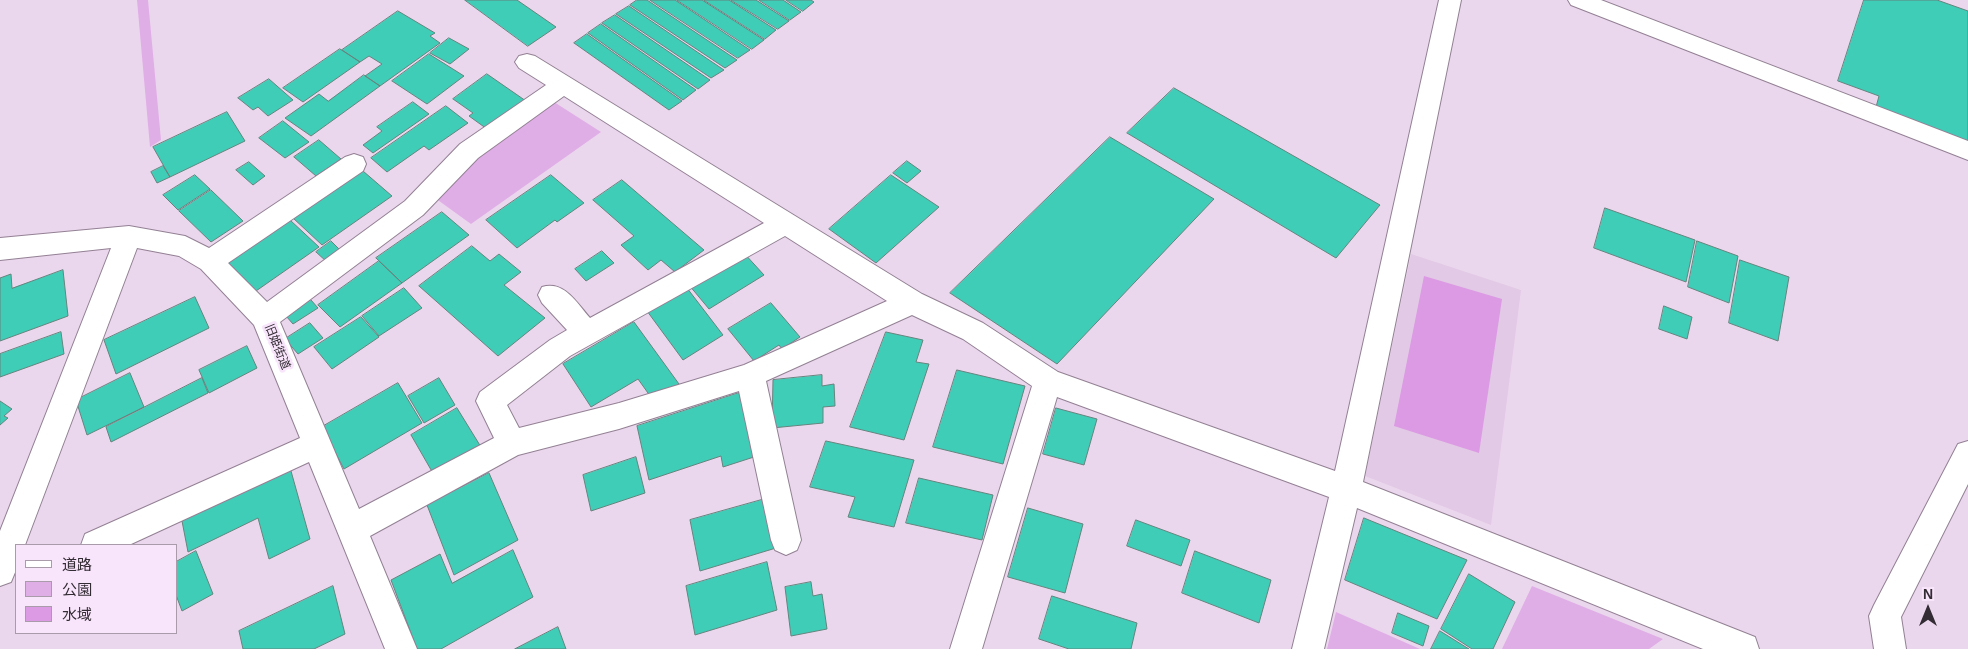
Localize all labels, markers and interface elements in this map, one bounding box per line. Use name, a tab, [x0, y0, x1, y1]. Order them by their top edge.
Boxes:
street label: 旧姫街道	[261, 322, 293, 372]
legend	[15, 544, 178, 634]
text: 道路	[62, 556, 92, 573]
text: 公園	[62, 581, 92, 598]
north arrow	[1903, 584, 1953, 634]
text: N	[1923, 586, 1933, 602]
text: 水域	[62, 606, 92, 623]

